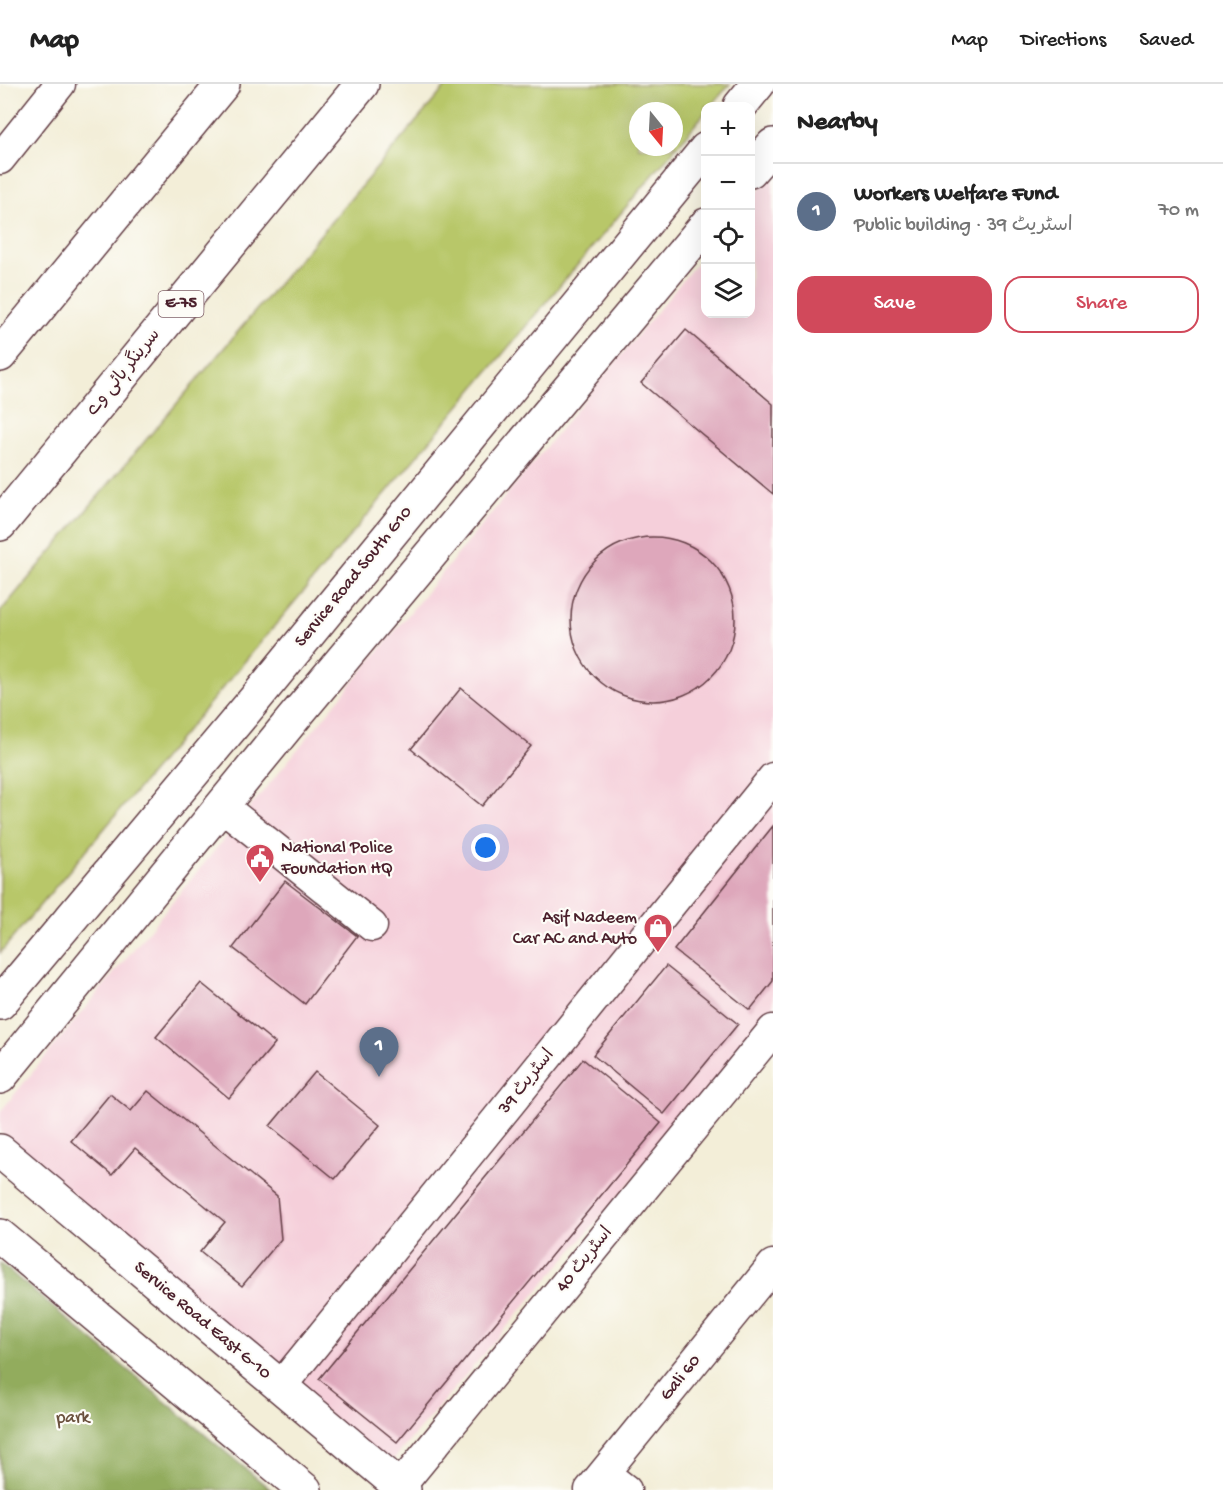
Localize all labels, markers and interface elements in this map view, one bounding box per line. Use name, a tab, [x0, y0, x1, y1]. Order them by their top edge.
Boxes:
text: Map	[30, 25, 79, 58]
text: Map	[951, 29, 988, 54]
text: Directions	[1021, 29, 1106, 54]
text: Saved	[1139, 29, 1193, 54]
north arrow	[629, 102, 683, 156]
map controls	[701, 102, 755, 318]
button: +	[701, 102, 755, 156]
text: Nearby	[797, 108, 878, 139]
button: −	[701, 156, 755, 210]
text: Workers Welfare Fund	[854, 182, 1057, 208]
text: 1	[812, 200, 821, 223]
text: 70 m	[1158, 200, 1199, 223]
button: locate	[701, 210, 755, 264]
text: Public building · اسٹریٹ 39	[854, 215, 1073, 238]
button: layers	[701, 264, 755, 318]
button: Save	[797, 276, 992, 333]
button: Share	[1004, 276, 1199, 333]
road number: E-75	[158, 291, 204, 317]
street label: سرینگر ہائی وے	[81, 324, 166, 421]
street label: Service Road South G10	[291, 502, 417, 652]
your location	[471, 833, 500, 862]
place label: National Police Foundation HQ	[280, 838, 393, 880]
public building icon: National Police Foundation HQ	[244, 842, 276, 884]
place label: Asif Nadeem Car AC and Auto	[513, 908, 637, 950]
shop icon: Asif Nadeem Car AC and Auto	[642, 912, 674, 954]
pin: 1	[360, 1028, 398, 1077]
street label: اسٹریٹ 39	[494, 1045, 560, 1120]
street label: اسٹریٹ 40	[552, 1223, 618, 1297]
street label: Service Road East G-10	[129, 1257, 275, 1385]
street label: Gali 60	[656, 1351, 706, 1405]
park label: park	[55, 1408, 92, 1429]

